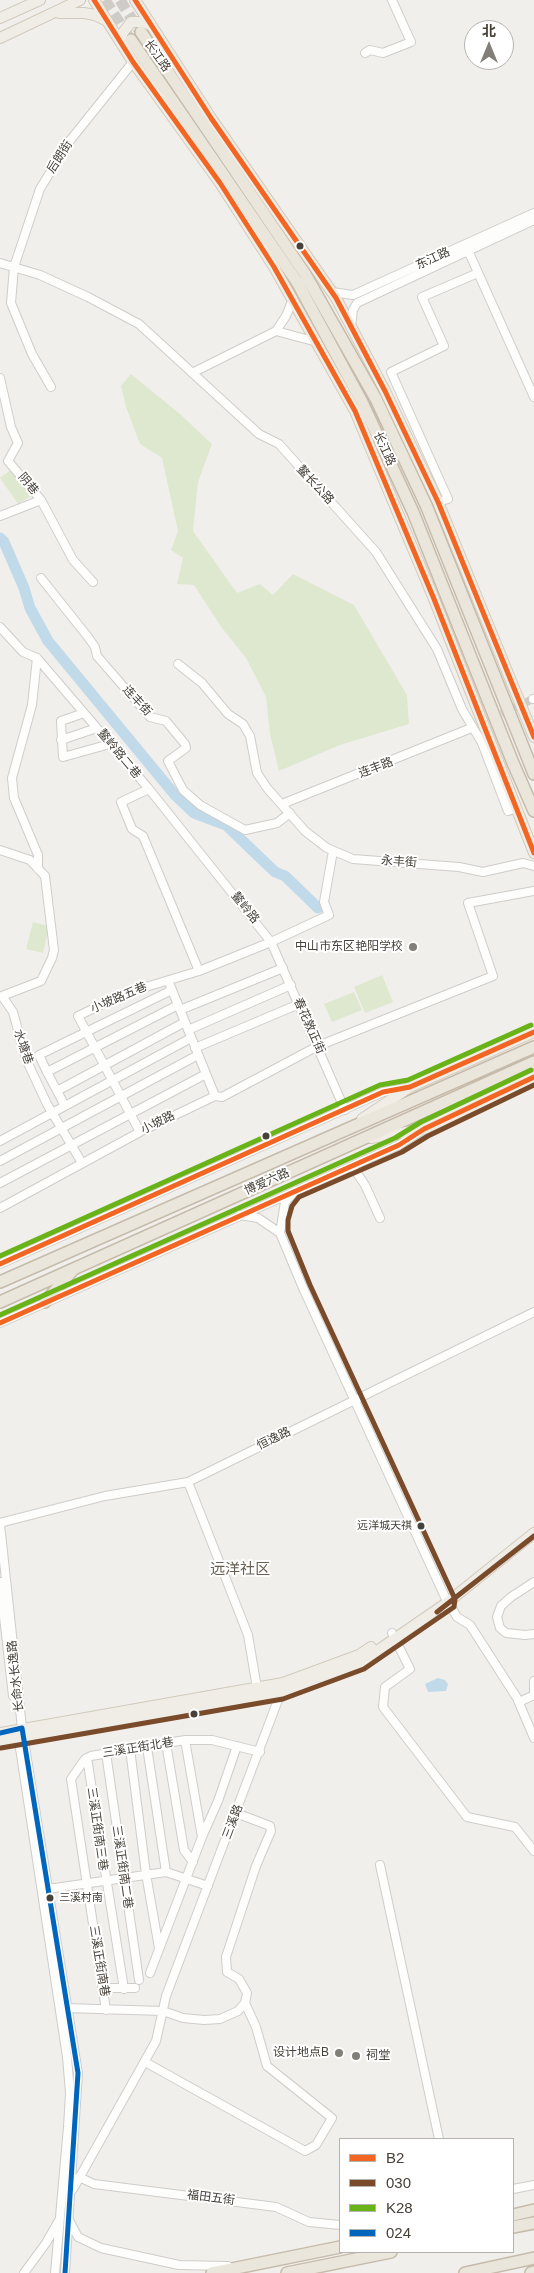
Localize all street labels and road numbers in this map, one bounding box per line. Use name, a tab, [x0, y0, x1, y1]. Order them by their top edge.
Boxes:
street label: 长江路	[141, 37, 173, 75]
street label: 后朗街	[44, 138, 76, 176]
street label: 东江路	[414, 245, 452, 273]
street label: 长江路	[370, 430, 398, 468]
street label: 鳌长公路	[293, 463, 337, 507]
street label: 阴巷	[15, 470, 41, 498]
street label: 连丰街	[119, 683, 155, 719]
street label: 鳌岭路二巷	[94, 726, 144, 782]
street label: 连丰路	[357, 755, 395, 781]
street label: 永丰街	[381, 854, 417, 870]
street label: 鳌岭路	[228, 889, 262, 927]
street label: 小坡路五巷	[89, 980, 149, 1016]
street label: 春花敦正街	[290, 996, 328, 1056]
street label: 水塘巷	[10, 1028, 36, 1066]
street label: 小坡路	[139, 1109, 177, 1137]
street label: 博爱六路	[242, 1166, 292, 1198]
street label: 恒逸路	[255, 1425, 293, 1453]
street label: 长命水长逸路	[5, 1639, 27, 1713]
street label: 三溪正街北巷	[101, 1735, 175, 1761]
street label: 三溪正街南三巷	[84, 1786, 110, 1872]
street label: 三溪路	[220, 1803, 246, 1841]
street label: 三溪正街南二巷	[109, 1824, 135, 1910]
street label: 三溪正街南巷	[86, 1924, 112, 1998]
street label: 福田五街	[186, 2188, 236, 2208]

